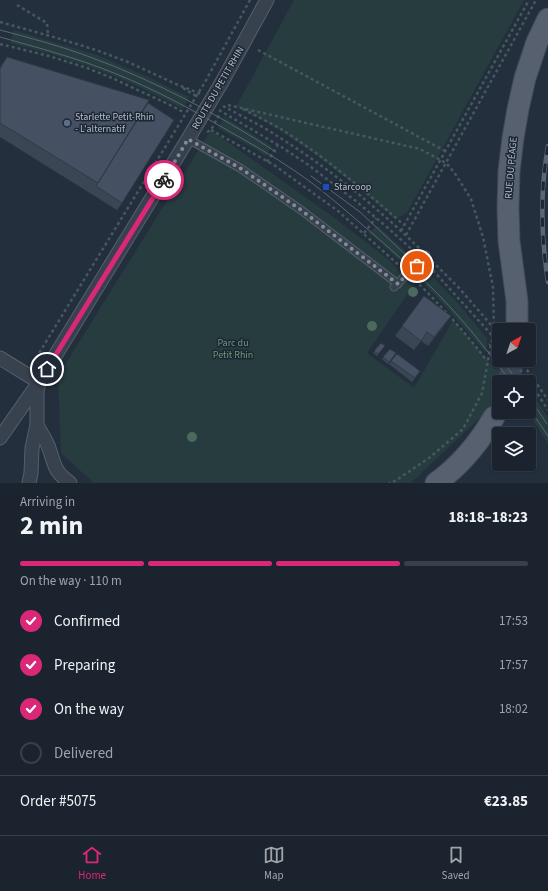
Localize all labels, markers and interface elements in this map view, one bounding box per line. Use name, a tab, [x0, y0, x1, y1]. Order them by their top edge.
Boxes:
street label: ROUTE DU PETIT RHIN	[189, 44, 247, 132]
place label: Starlette Petit-Rhin - L'alternatif	[75, 110, 154, 136]
marker: Starlette Petit-Rhin - L'alternatif	[62, 118, 72, 128]
street label: RUE DU PÉAGE	[501, 137, 521, 199]
courier	[144, 160, 184, 200]
icon: bike	[153, 169, 175, 191]
place label: Starcoop	[334, 180, 372, 194]
marker: Starcoop	[321, 182, 331, 192]
pin	[400, 249, 434, 283]
icon: bag	[406, 255, 428, 277]
north arrow	[492, 323, 536, 367]
map controls	[492, 323, 536, 471]
park label: Parc du Petit Rhin	[213, 336, 253, 362]
pin	[30, 352, 64, 386]
icon: home	[36, 358, 58, 380]
button: locate	[492, 375, 536, 419]
button: layers	[492, 427, 536, 471]
text: Arriving in	[20, 493, 75, 511]
text: 2 min	[20, 507, 83, 544]
text: 18:18–18:23	[448, 507, 528, 528]
text: On the way · 110 m	[20, 572, 122, 590]
icon: check	[20, 610, 42, 632]
text: Confirmed	[54, 611, 120, 632]
text: 17:53	[499, 612, 528, 630]
icon: check	[20, 654, 42, 676]
text: Preparing	[54, 655, 115, 676]
text: 17:57	[499, 656, 528, 674]
icon: check	[20, 698, 42, 720]
text: On the way	[54, 699, 124, 720]
text: 18:02	[499, 700, 528, 718]
text: Delivered	[54, 743, 113, 764]
text: Order #5075	[20, 791, 96, 812]
text: €23.85	[484, 791, 528, 812]
tab: Home	[78, 844, 106, 883]
tab: Map	[263, 844, 285, 883]
tab: Saved	[442, 844, 470, 883]

